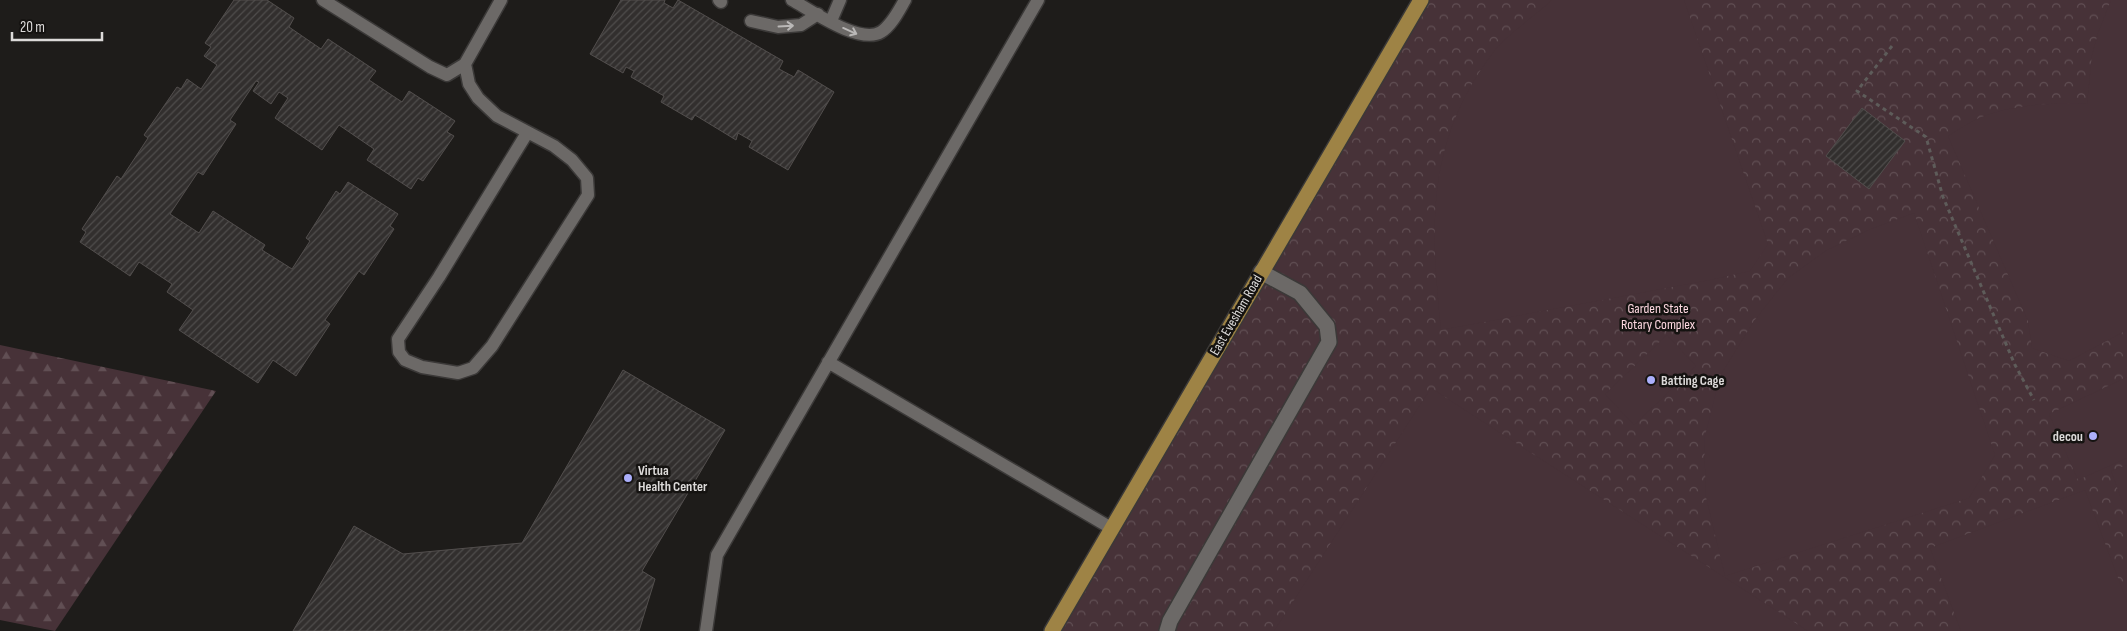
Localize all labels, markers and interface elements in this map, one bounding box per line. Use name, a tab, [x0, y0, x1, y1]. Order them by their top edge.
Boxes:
scale bar	[12, 10, 102, 42]
text: 20 m	[20, 18, 45, 37]
one-way arrow	[778, 22, 794, 31]
one-way arrow	[843, 26, 858, 36]
street label: East Evesham Road	[1206, 272, 1266, 358]
park label: Garden State Rotary Complex	[1621, 300, 1696, 333]
place label: Batting Cage	[1661, 372, 1724, 389]
marker: Batting Cage	[1645, 374, 1657, 386]
place label: decou	[2053, 428, 2083, 445]
marker: decou	[2087, 430, 2099, 442]
place label: Virtua Health Center	[638, 462, 708, 495]
marker: Virtua Health Center	[622, 472, 634, 484]

